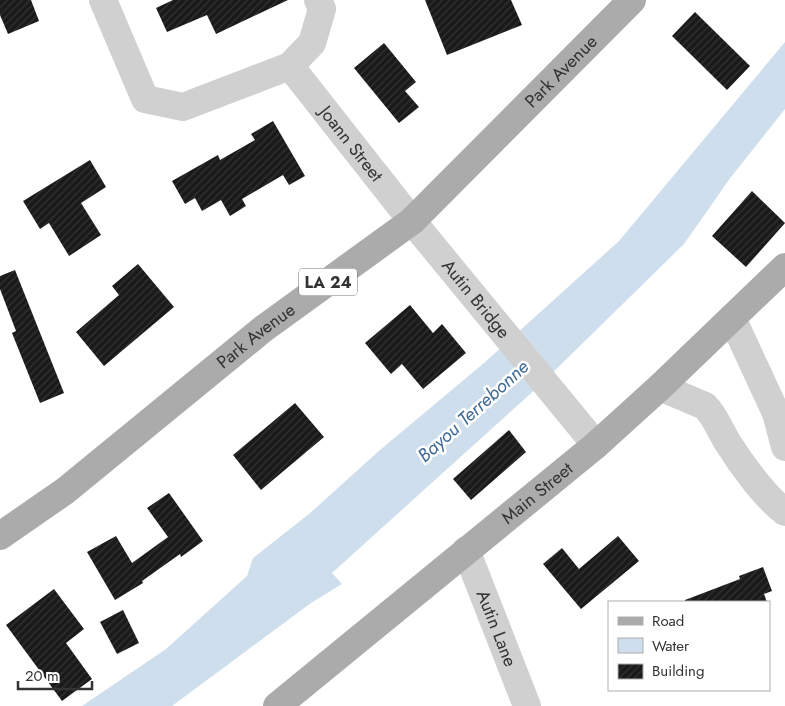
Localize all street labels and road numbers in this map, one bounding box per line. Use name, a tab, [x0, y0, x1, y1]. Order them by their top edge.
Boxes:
street label: Park Avenue	[519, 29, 603, 114]
street label: Joann Street	[312, 99, 390, 188]
street label: Autin Bridge	[436, 254, 516, 344]
road number: LA 24	[299, 268, 357, 296]
street label: Park Avenue	[211, 297, 301, 375]
street label: Main Street	[496, 456, 579, 530]
street label: Autin Lane	[470, 586, 523, 670]

